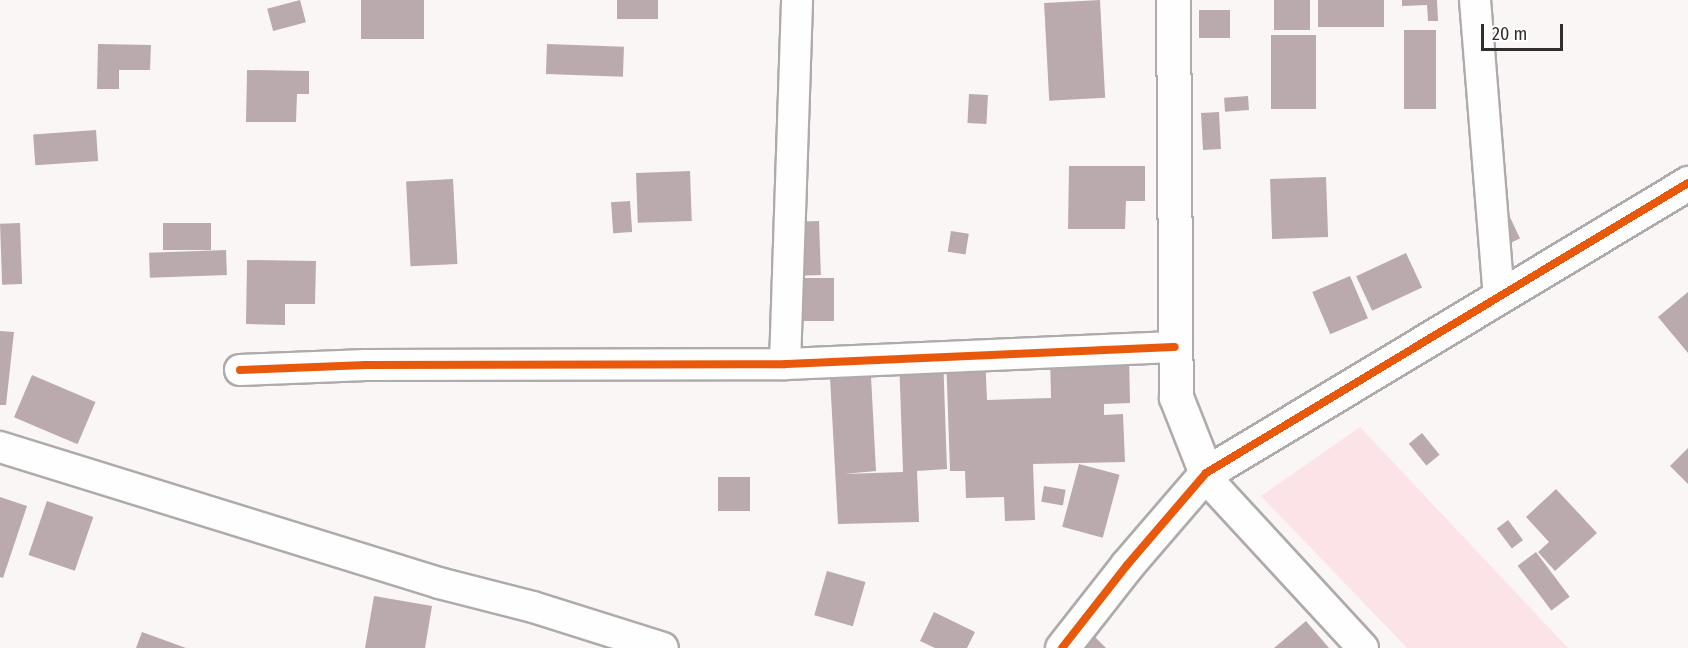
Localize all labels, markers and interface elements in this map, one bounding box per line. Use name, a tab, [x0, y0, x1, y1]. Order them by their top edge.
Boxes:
scale bar	[1484, 12, 1566, 50]
text: 20 m	[1492, 23, 1527, 45]

